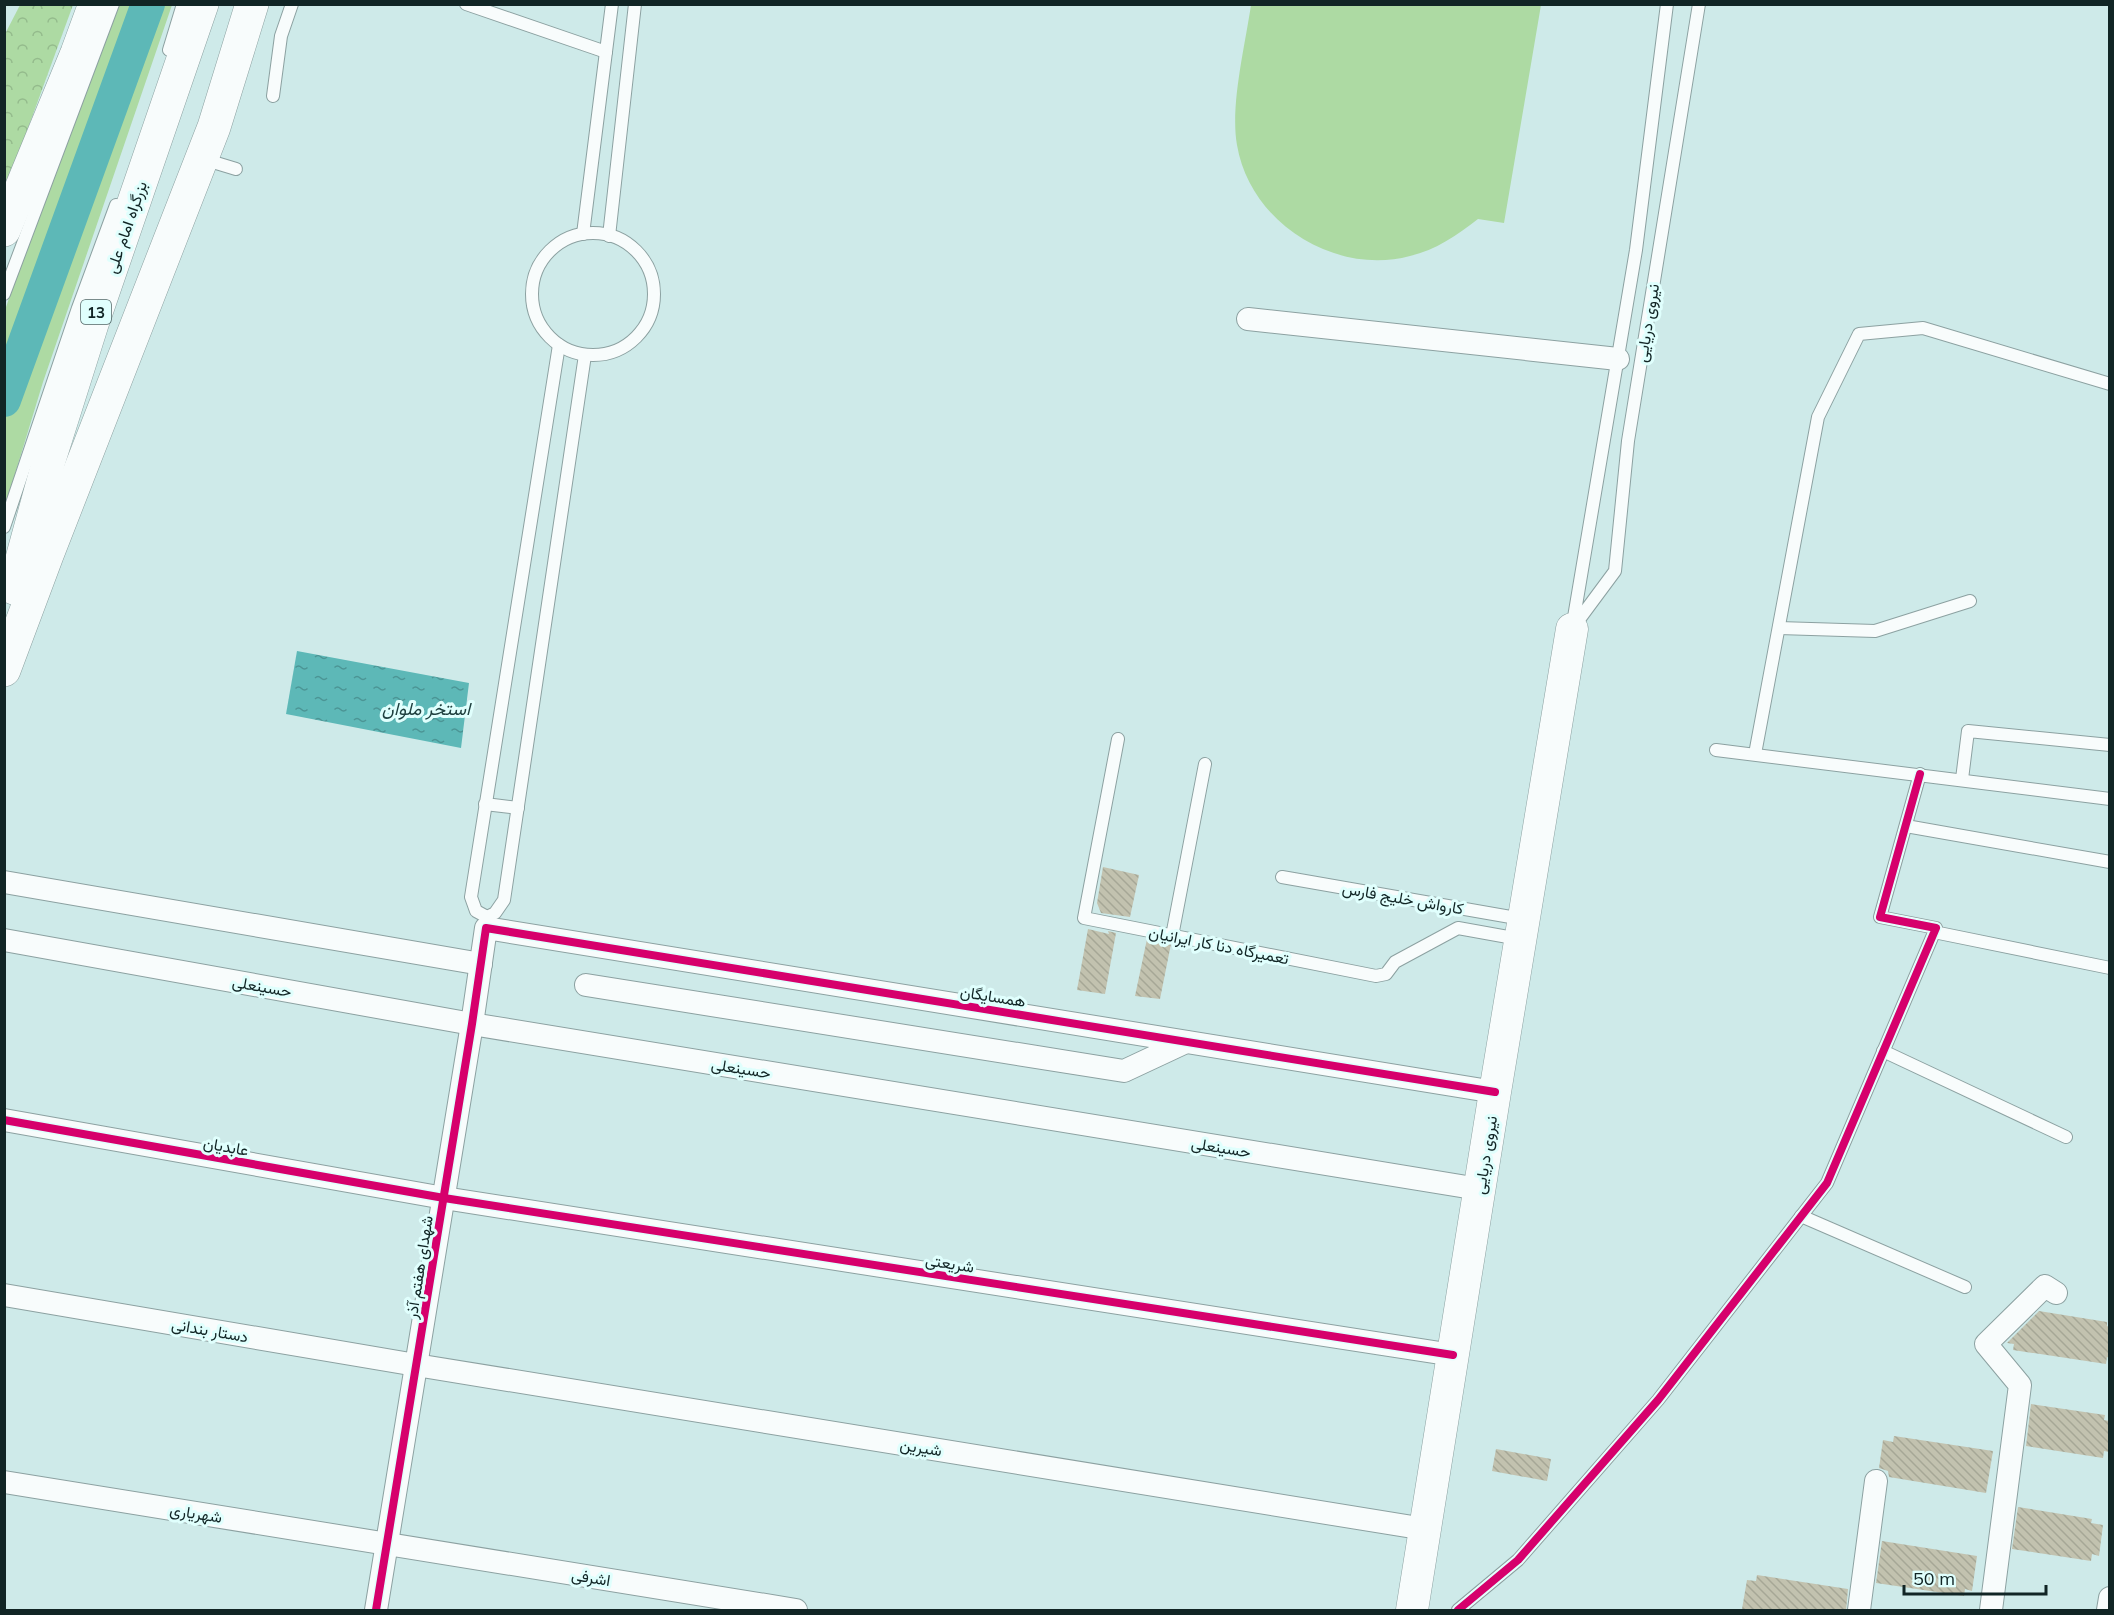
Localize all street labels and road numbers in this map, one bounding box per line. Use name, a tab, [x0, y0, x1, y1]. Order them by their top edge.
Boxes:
street label: بزرگراه امام علی	[101, 178, 152, 276]
street label: نیروی دریایی	[1631, 282, 1664, 364]
road number: 13	[81, 300, 111, 324]
street label: کارواش خلیج فارس	[1340, 877, 1465, 920]
street label: تعمیرگاه دنا کار ایرانیان	[1147, 922, 1291, 969]
street label: حسینعلی	[231, 971, 294, 1002]
street label: همسایگان	[959, 981, 1027, 1011]
street label: حسینعلی	[710, 1053, 772, 1084]
street label: نیروی دریایی	[1469, 1114, 1502, 1196]
street label: عابدیان	[202, 1132, 250, 1160]
street label: حسینعلی	[1190, 1132, 1252, 1163]
street label: شهدای هفتم آذر	[401, 1214, 438, 1321]
street label: شریعتی	[924, 1249, 976, 1278]
street label: دستار بندانی	[170, 1313, 250, 1348]
street label: شیرین	[898, 1434, 943, 1461]
street label: شهریاری	[168, 1499, 224, 1528]
street label: اشرفی	[570, 1564, 612, 1591]

